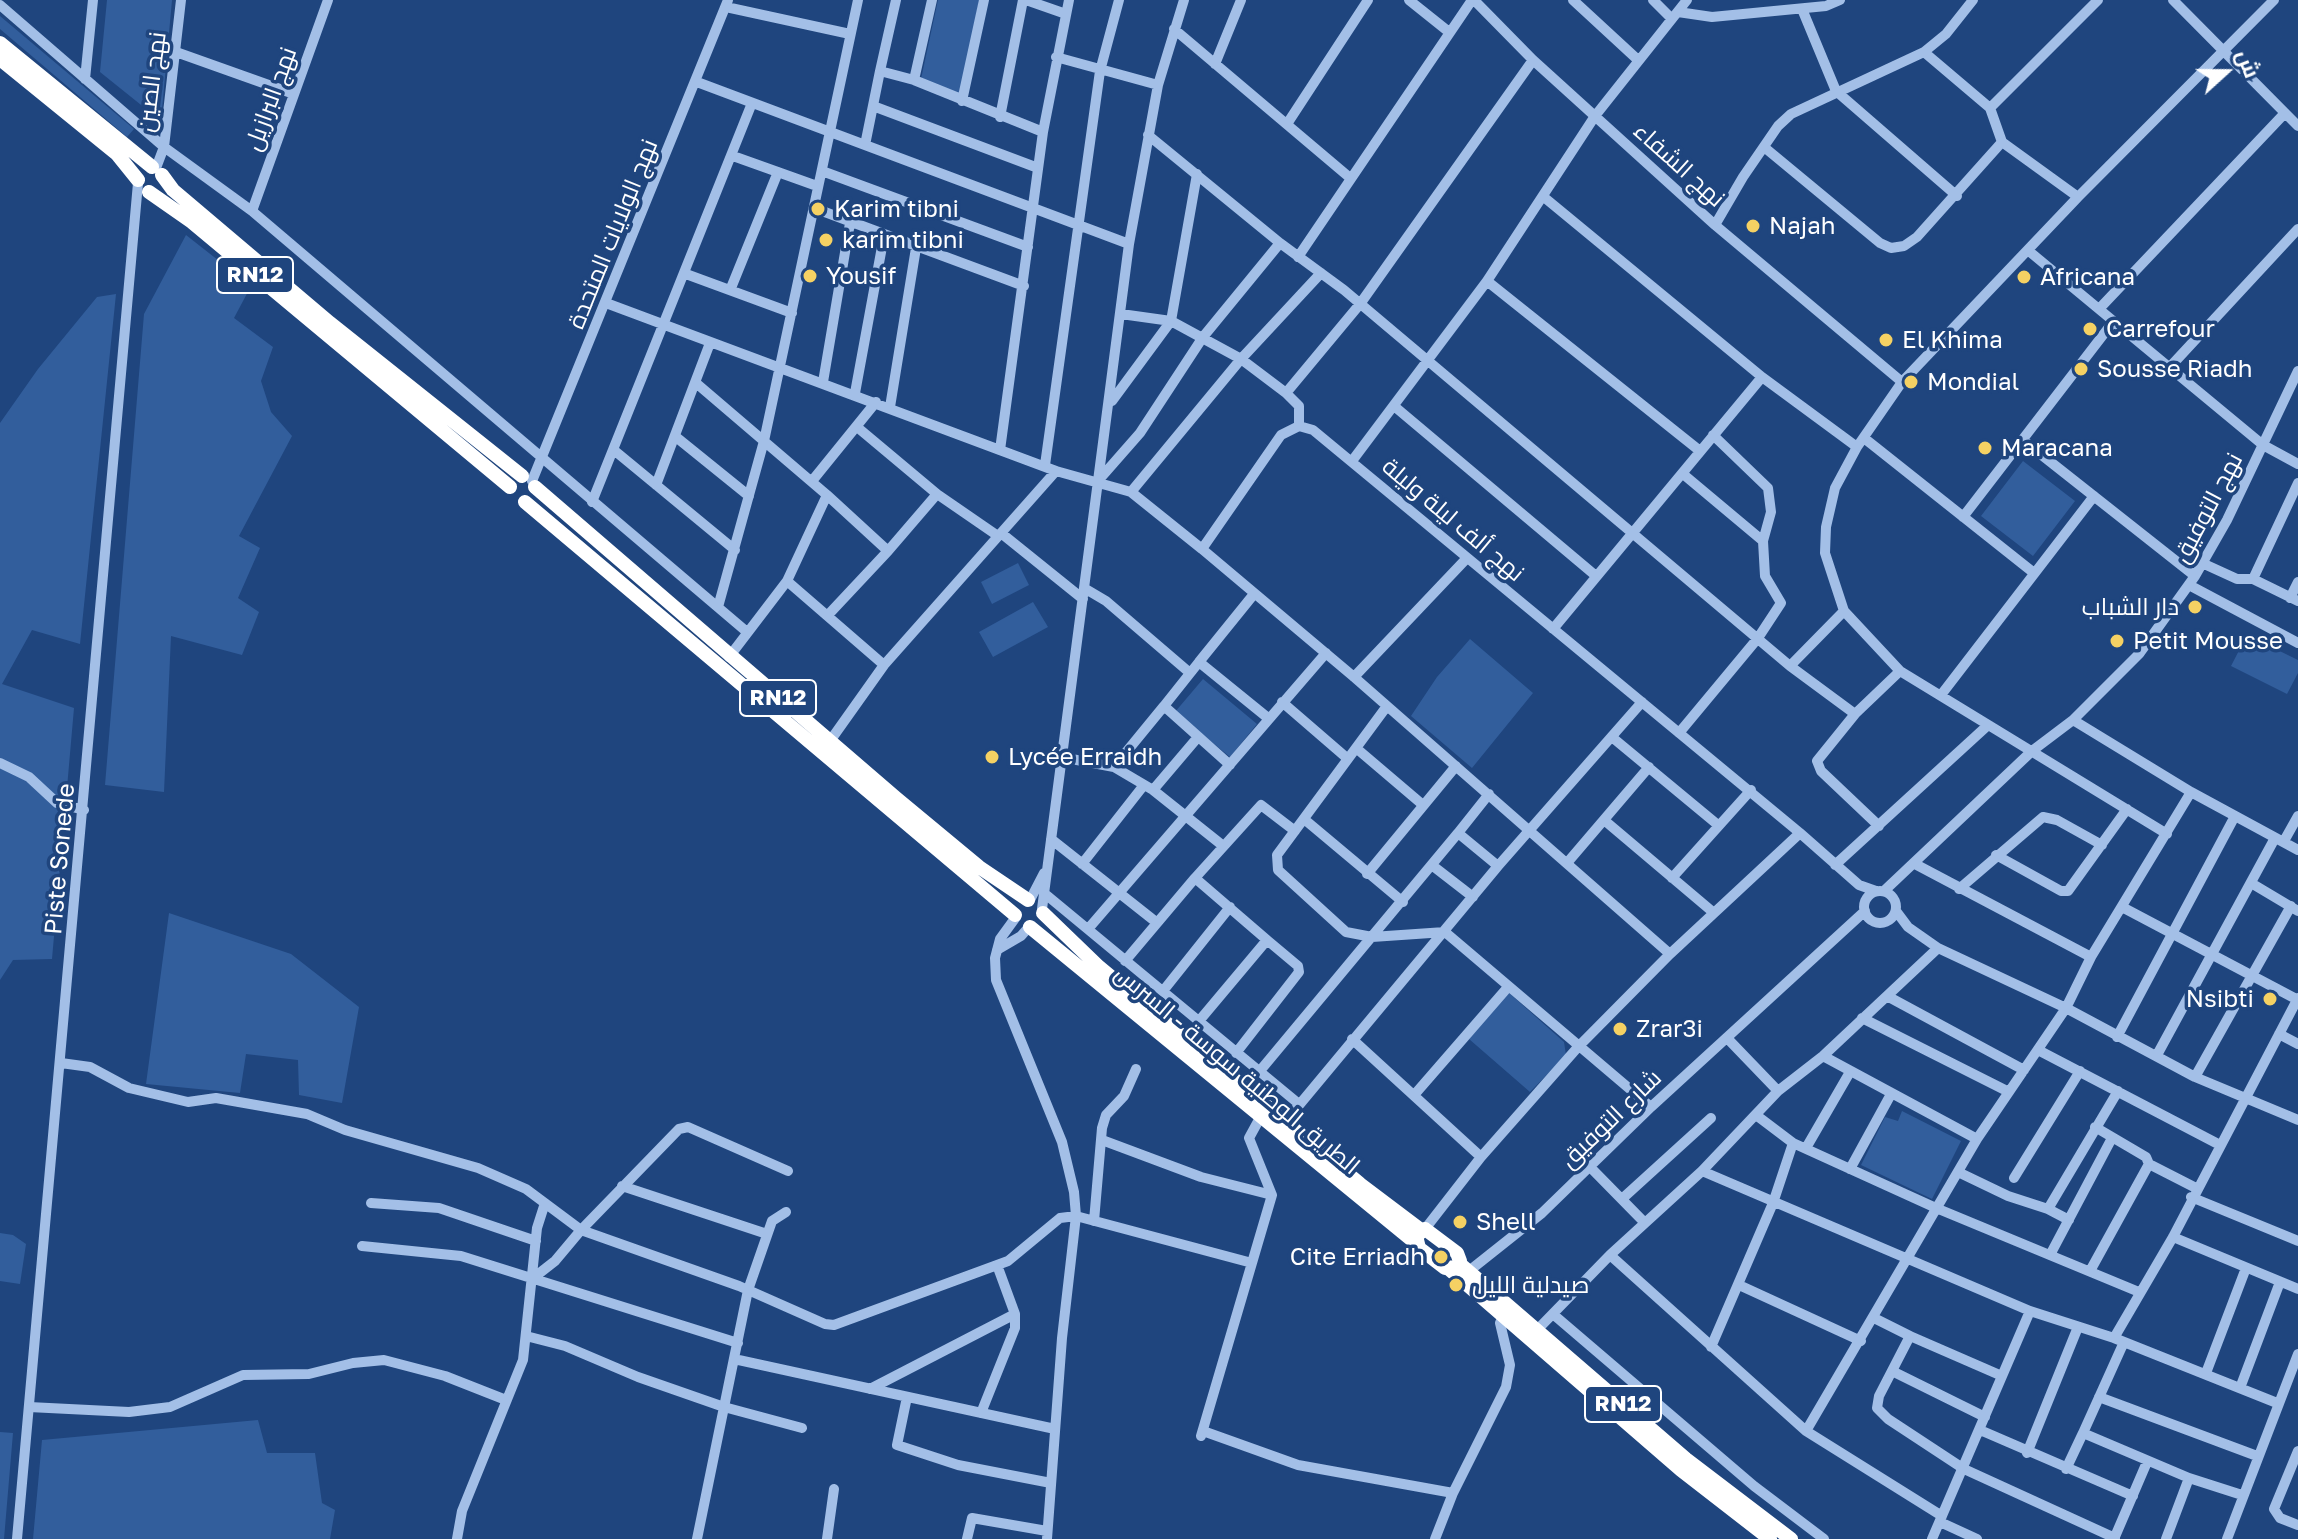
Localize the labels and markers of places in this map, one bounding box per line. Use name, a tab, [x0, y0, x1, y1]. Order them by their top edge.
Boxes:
place label: Karim tibni	[834, 195, 959, 223]
marker: Karim tibni	[809, 200, 827, 218]
place label: Najah	[1769, 212, 1836, 240]
marker: Najah	[1744, 217, 1762, 235]
place label: karim tibni	[842, 226, 964, 254]
marker: karim tibni	[817, 231, 835, 249]
place label: Yousif	[826, 262, 896, 290]
place label: Africana	[2040, 263, 2135, 291]
marker: Yousif	[801, 267, 819, 285]
marker: Africana	[2015, 268, 2033, 286]
place label: Carrefour	[2106, 315, 2215, 343]
marker: Carrefour	[2081, 320, 2099, 338]
place label: El Khima	[1902, 326, 2003, 354]
marker: El Khima	[1877, 331, 1895, 349]
place label: Sousse Riadh	[2097, 355, 2252, 383]
marker: Sousse Riadh	[2072, 360, 2090, 378]
place label: Mondial	[1927, 368, 2019, 396]
marker: Mondial	[1902, 373, 1920, 391]
place label: Maracana	[2001, 434, 2113, 462]
marker: Maracana	[1976, 439, 1994, 457]
place label: دار الشباب	[2082, 593, 2179, 621]
marker: دار الشباب	[2186, 598, 2204, 616]
place label: Petit Mousse	[2133, 627, 2283, 655]
marker: Petit Mousse	[2108, 632, 2126, 650]
place label: Lycée Erraidh	[1008, 743, 1162, 771]
marker: Lycée Erraidh	[983, 748, 1001, 766]
place label: Nsibti	[2186, 985, 2254, 1013]
marker: Nsibti	[2261, 990, 2279, 1008]
place label: Zrar3i	[1636, 1015, 1703, 1043]
marker: Zrar3i	[1611, 1020, 1629, 1038]
place label: Shell	[1476, 1208, 1535, 1236]
marker: Shell	[1451, 1213, 1469, 1231]
place label: Cite Erriadh	[1290, 1243, 1425, 1271]
marker: Cite Erriadh	[1432, 1248, 1450, 1266]
place label: صيدلية الليل	[1472, 1271, 1589, 1299]
marker: صيدلية الليل	[1447, 1276, 1465, 1294]

